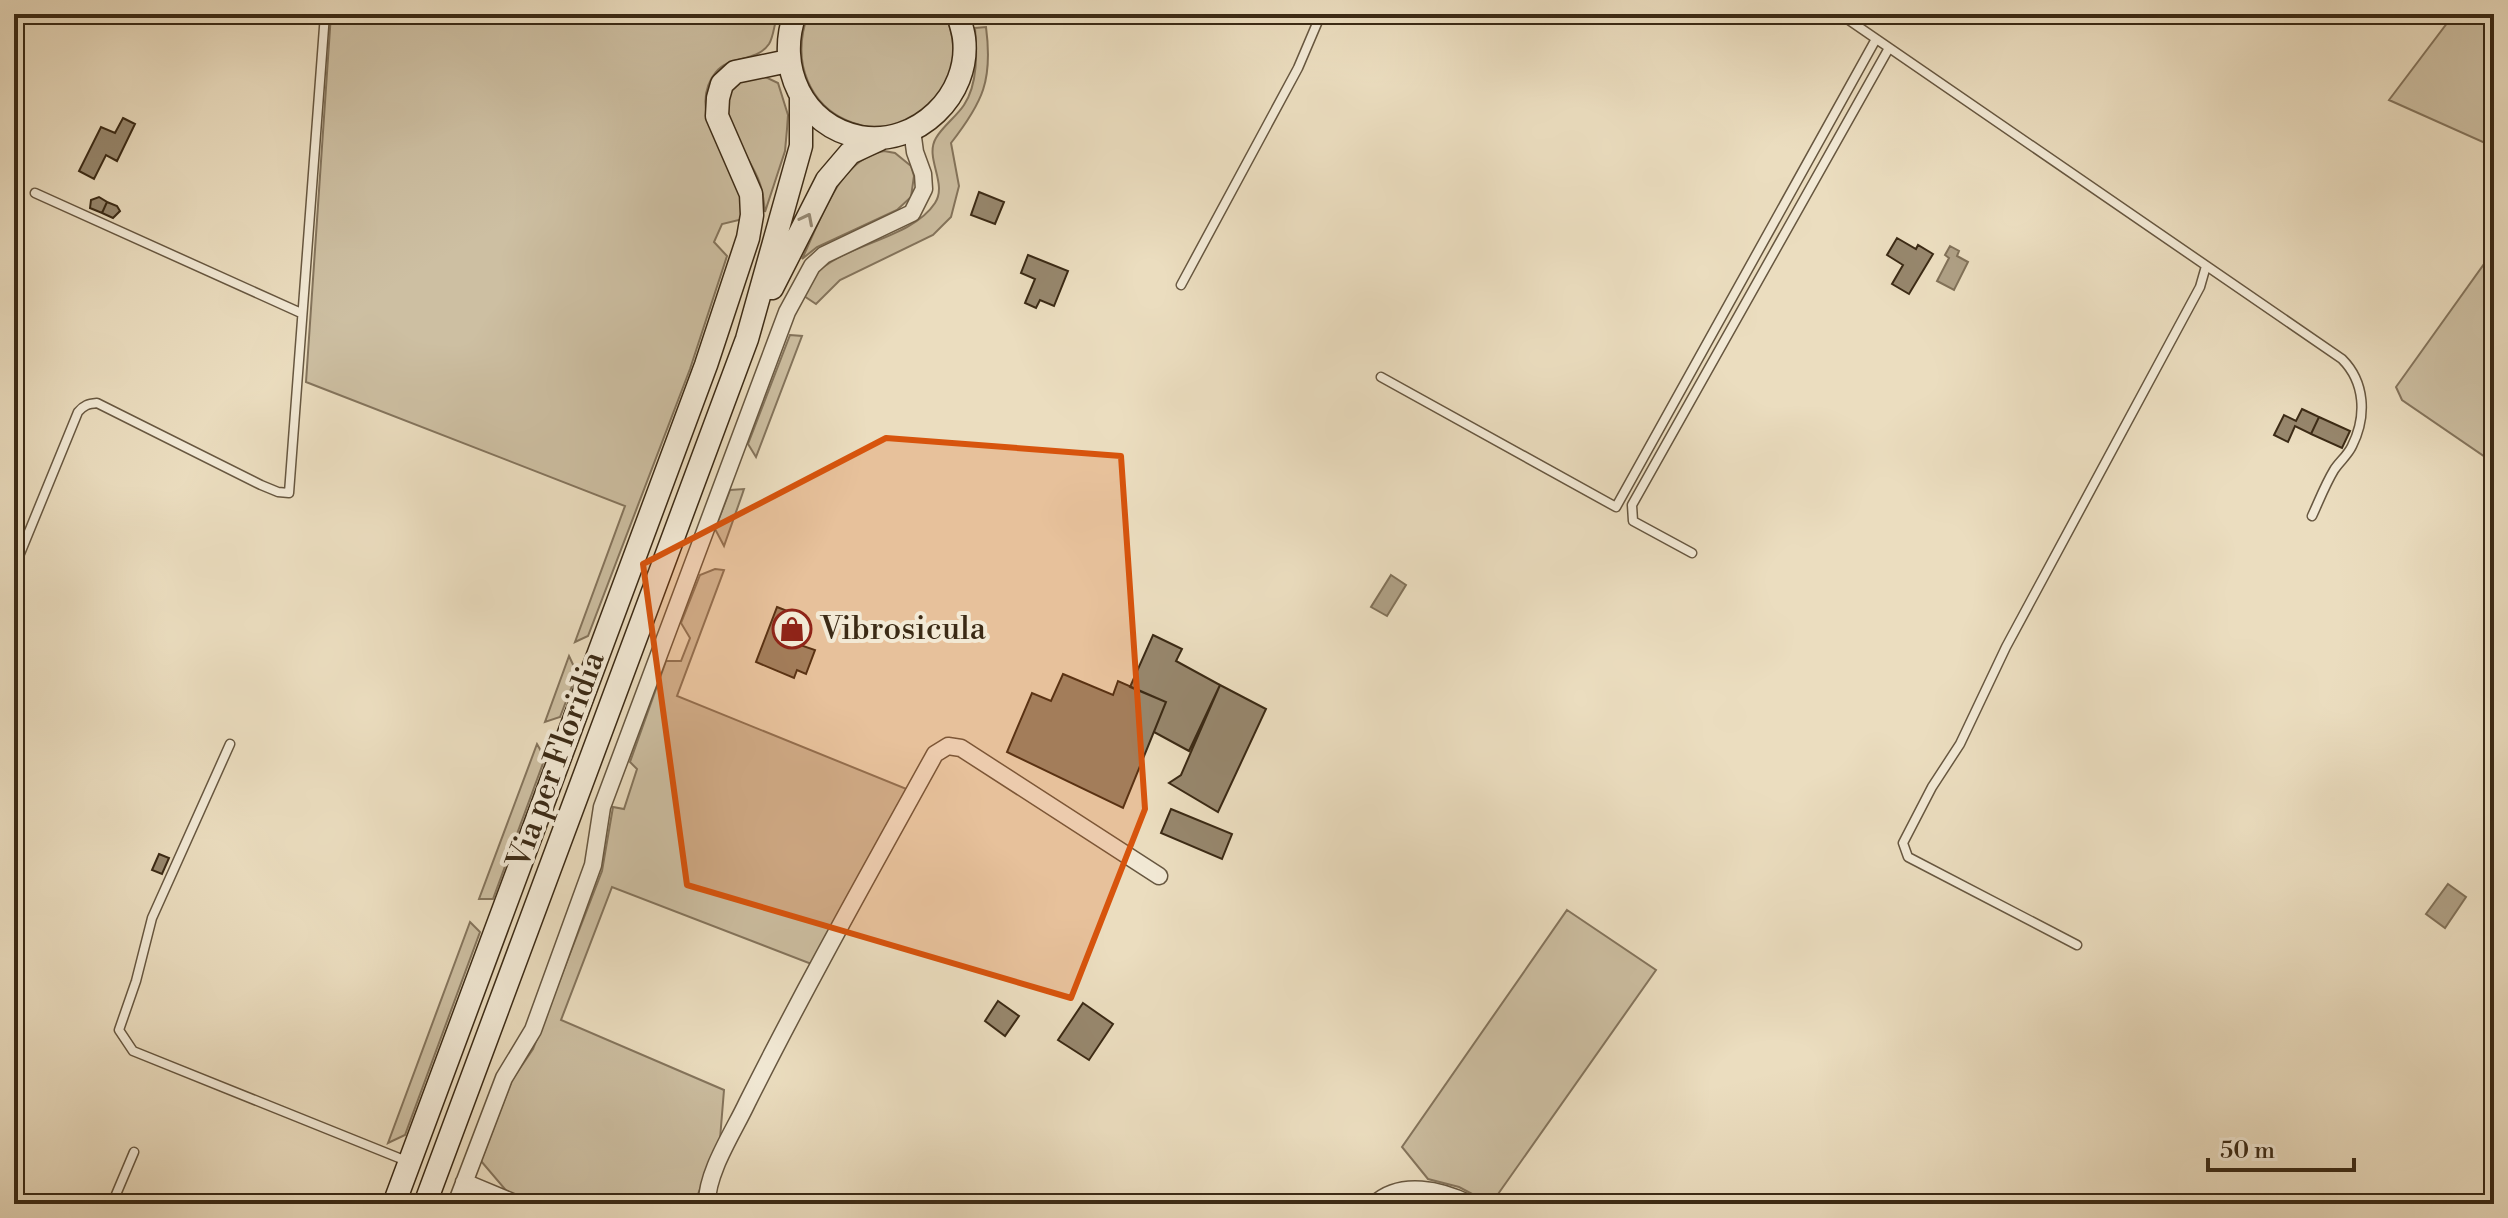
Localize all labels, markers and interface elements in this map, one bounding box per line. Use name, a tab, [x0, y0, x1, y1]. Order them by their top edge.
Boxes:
one-way arrow	[798, 213, 813, 228]
shop icon: Vibrosicula	[771, 608, 813, 650]
place label: Vibrosicula	[819, 609, 987, 649]
street label: Via per Floridia	[498, 645, 614, 875]
scale bar	[2208, 1122, 2354, 1172]
text: 50 m	[2220, 1136, 2275, 1166]

